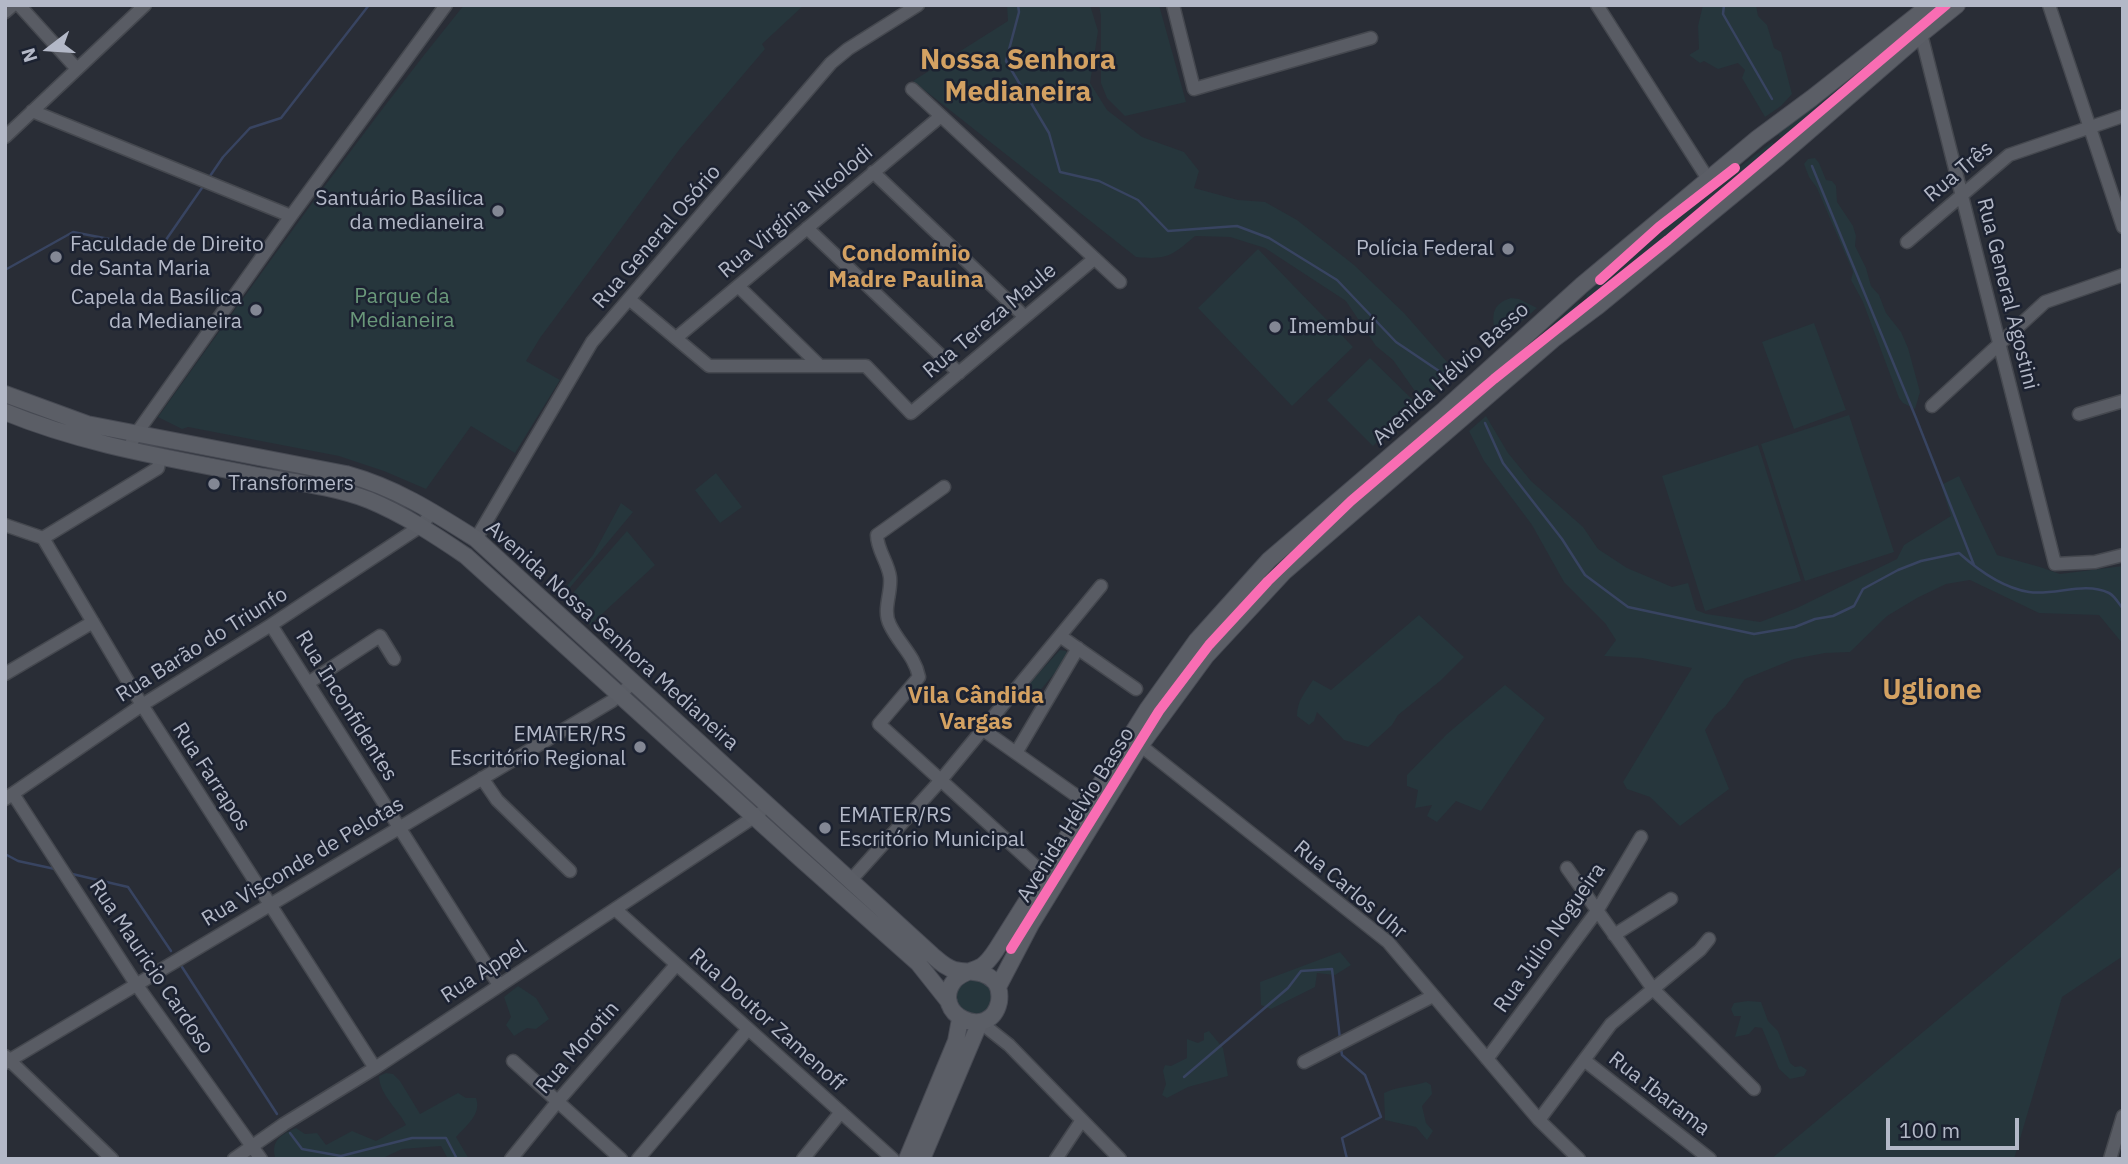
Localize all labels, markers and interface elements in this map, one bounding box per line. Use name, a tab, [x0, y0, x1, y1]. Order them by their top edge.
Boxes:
north arrow	[14, 14, 84, 84]
district label: Nossa Senhora Medianeira	[920, 44, 1116, 110]
text: N	[15, 45, 42, 65]
street label: Rua Três	[1920, 136, 1998, 208]
street label: Rua Virgínia Nicolodi	[714, 140, 878, 284]
street label: Rua General Osório	[588, 160, 726, 314]
place label: Santuário Basílica da medianeira	[315, 186, 484, 236]
street label: Rua General Agostini	[1971, 196, 2043, 392]
marker: Santuário Basílica da medianeira	[490, 203, 506, 219]
place label: Faculdade de Direito de Santa Maria	[70, 232, 264, 282]
place label: Polícia Federal	[1356, 236, 1494, 262]
district label: Condomínio Madre Paulina	[828, 240, 984, 294]
marker: Polícia Federal	[1500, 241, 1516, 257]
marker: Faculdade de Direito de Santa Maria	[48, 249, 64, 265]
street label: Rua Tereza Maule	[918, 258, 1062, 384]
park label: Parque da Medianeira	[350, 284, 454, 334]
place label: Capela da Basílica da Medianeira	[71, 285, 242, 335]
street label: Avenida Hélvio Basso	[1368, 297, 1534, 451]
marker: Capela da Basílica da Medianeira	[248, 302, 264, 318]
place label: Imembuí	[1289, 314, 1375, 340]
marker: Imembuí	[1267, 319, 1283, 335]
place label: Transformers	[228, 471, 354, 497]
marker: Transformers	[206, 476, 222, 492]
street label: Avenida Nossa Senhora Medianeira	[480, 516, 744, 756]
street label: Rua Barão do Triunfo	[112, 582, 292, 708]
street label: Rua Inconfidentes	[290, 626, 402, 786]
district label: Uglione	[1882, 674, 1982, 708]
district label: Vila Cândida Vargas	[908, 682, 1044, 736]
street label: Rua Farrapos	[167, 718, 255, 836]
place label: EMATER/RS Escritório Regional	[450, 722, 626, 772]
street label: Avenida Hélvio Basso	[1012, 723, 1140, 907]
marker: EMATER/RS Escritório Regional	[632, 739, 648, 755]
street label: Rua Visconde de Pelotas	[197, 792, 409, 932]
place label: EMATER/RS Escritório Municipal	[839, 803, 1025, 853]
marker: EMATER/RS Escritório Municipal	[817, 820, 833, 836]
street label: Rua Carlos Uhr	[1288, 835, 1412, 945]
street label: Rua Júlio Nogueira	[1489, 858, 1611, 1018]
street label: Rua Mauricio Cardoso	[83, 875, 219, 1059]
street label: Rua Appel	[437, 935, 531, 1009]
street label: Rua Doutor Zamenoff	[684, 943, 850, 1097]
street label: Rua Morotin	[531, 997, 625, 1099]
street label: Rua Ibarama	[1603, 1047, 1715, 1141]
scale bar	[1890, 1104, 2023, 1148]
text: 100 m	[1899, 1116, 1960, 1144]

